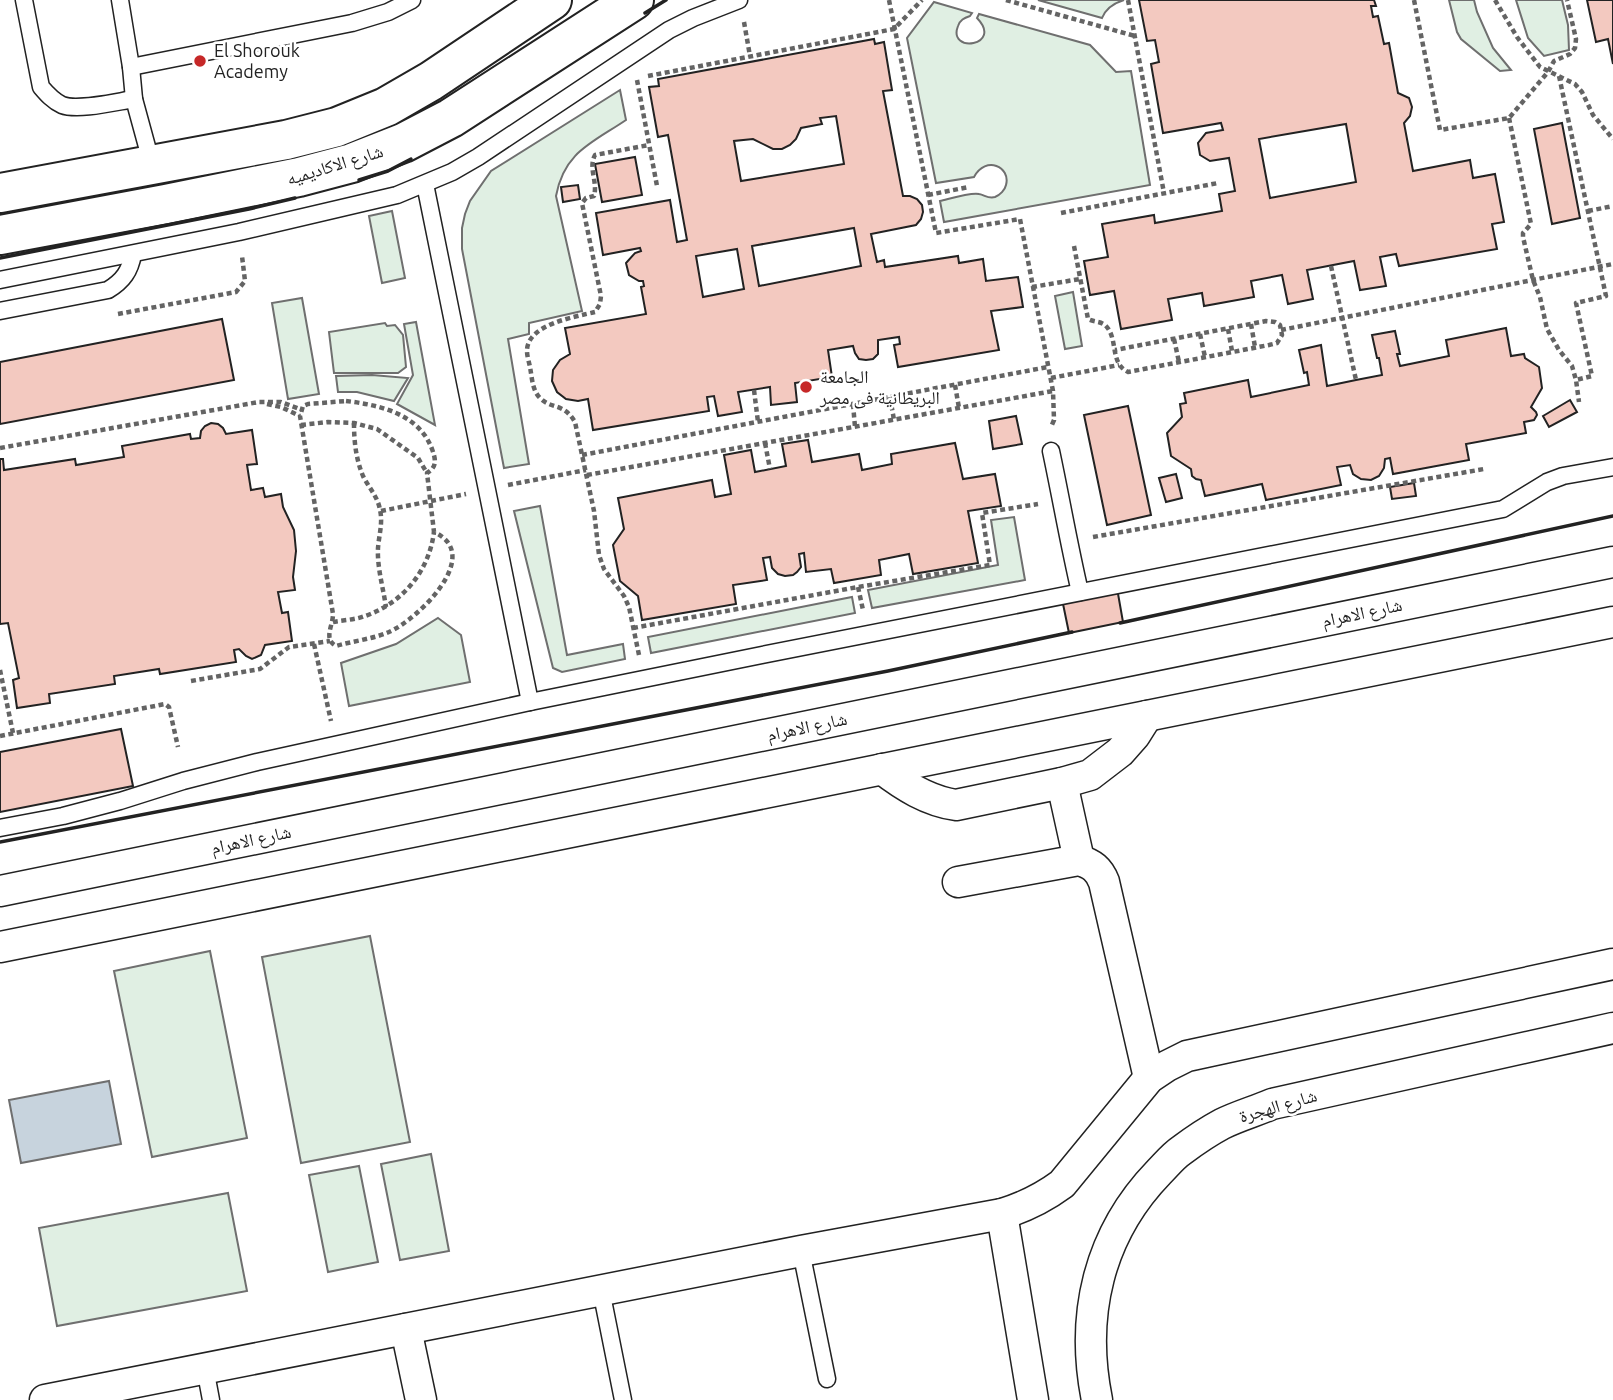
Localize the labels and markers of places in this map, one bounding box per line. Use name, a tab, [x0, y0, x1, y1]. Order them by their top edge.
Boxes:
place label: El Shorouk Academy	[214, 40, 300, 81]
marker: El Shorouk Academy	[192, 53, 208, 69]
place label: الجامعة البريطانية فى مصر	[819, 366, 940, 409]
marker: الجامعة البريطانية فى مصر	[798, 379, 814, 395]

